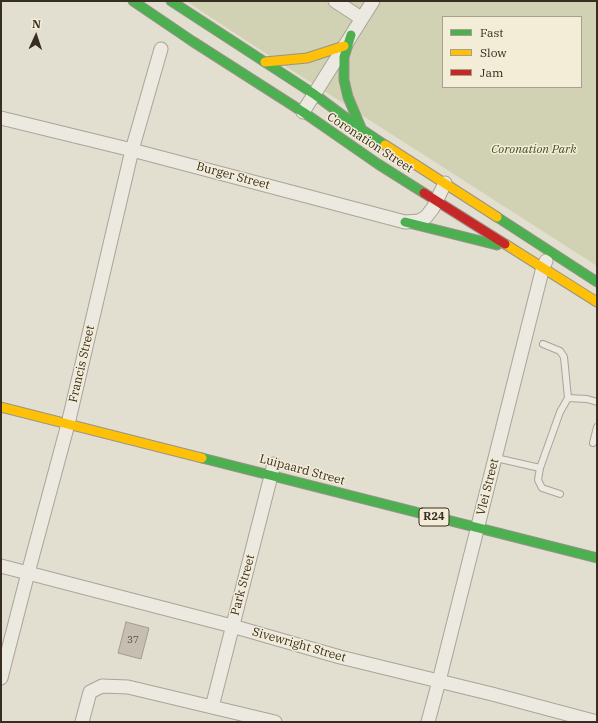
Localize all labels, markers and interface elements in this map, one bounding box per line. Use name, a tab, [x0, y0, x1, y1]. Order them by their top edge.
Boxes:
north arrow	[16, 16, 56, 56]
legend	[442, 16, 582, 88]
text: N	[32, 17, 41, 31]
text: Fast	[480, 25, 504, 40]
text: Slow	[480, 45, 507, 60]
text: Jam	[480, 65, 503, 80]
street label: Coronation Street	[324, 110, 416, 176]
park label: Coronation Park	[491, 143, 577, 157]
street label: Burger Street	[195, 159, 271, 193]
street label: Francis Street	[66, 324, 98, 404]
street label: Luipaard Street	[258, 452, 346, 488]
street label: Vlei Street	[474, 457, 502, 517]
road number: R24	[419, 508, 449, 526]
street label: Park Street	[228, 553, 258, 617]
street label: Sivewright Street	[251, 625, 347, 665]
house number: 37	[127, 634, 139, 646]

